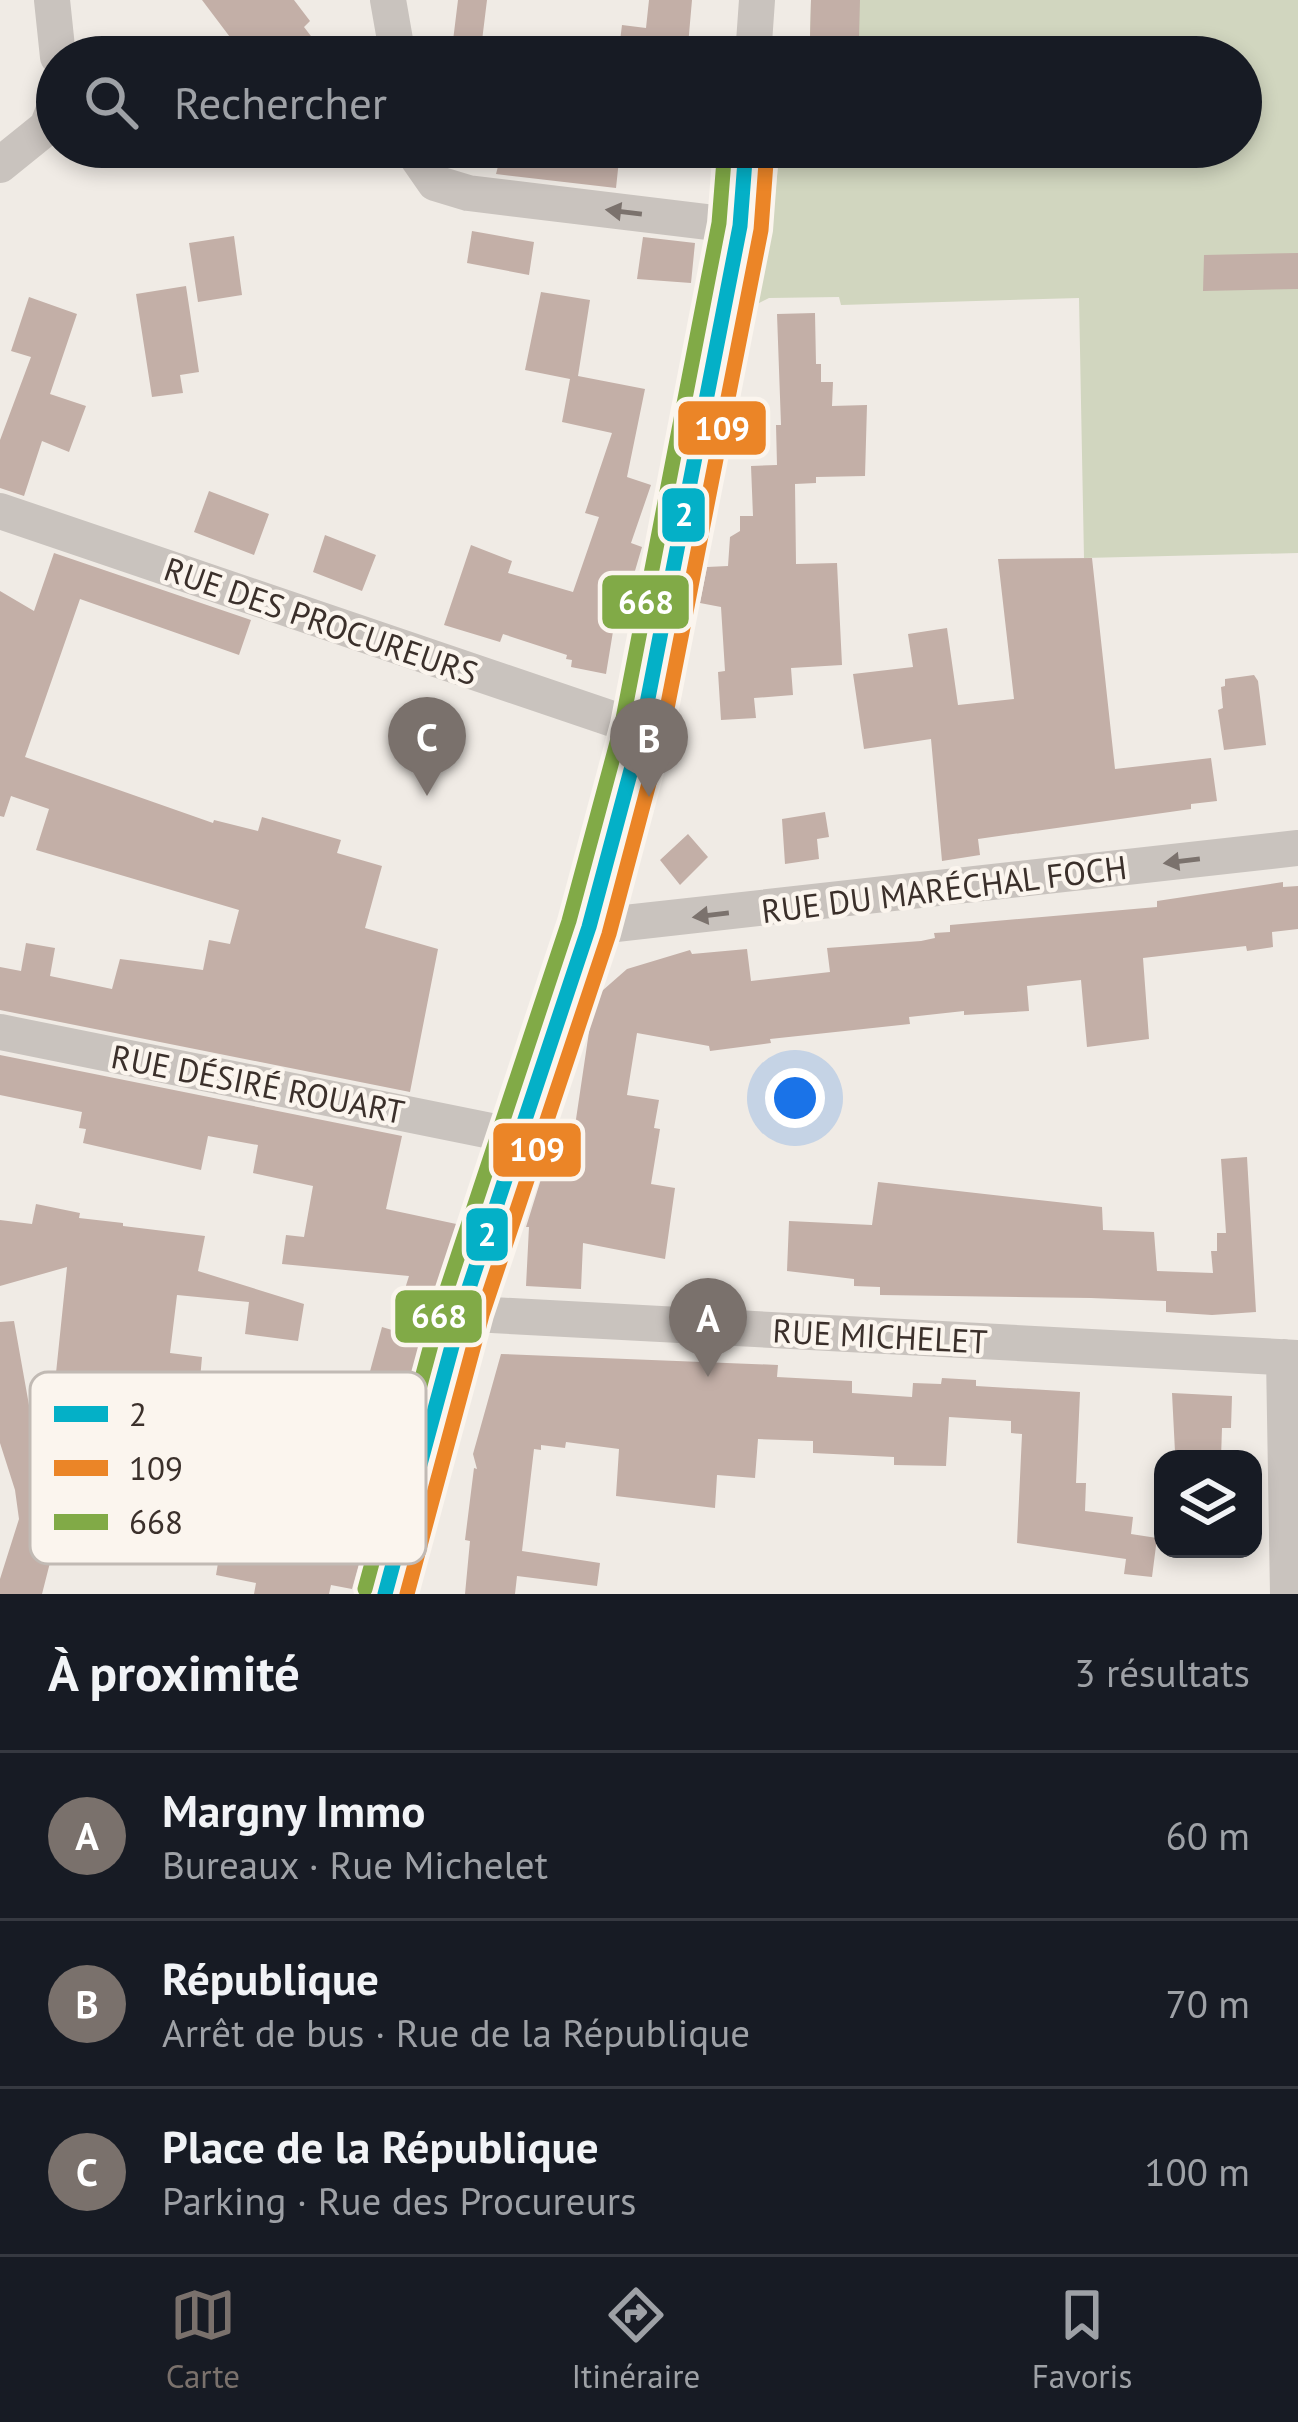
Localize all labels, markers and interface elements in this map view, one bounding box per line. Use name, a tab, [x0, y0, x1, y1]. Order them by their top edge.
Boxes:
search box	[36, 36, 1262, 168]
icon: search	[78, 69, 144, 135]
text: Rechercher	[174, 73, 387, 131]
one-way arrow	[605, 203, 642, 222]
line badge: 109	[676, 399, 768, 457]
text: 109	[694, 406, 750, 449]
line badge: 2	[660, 486, 707, 544]
text: 2	[675, 492, 693, 535]
street label: RUE DES PROCUREURS	[159, 547, 484, 694]
line badge: 668	[600, 573, 691, 631]
text: 668	[618, 580, 674, 623]
pin: C	[388, 697, 466, 796]
pin: B	[610, 698, 688, 797]
street label: RUE DU MARÉCHAL FOCH	[759, 845, 1129, 932]
one-way arrow	[1163, 852, 1200, 871]
one-way arrow	[692, 906, 729, 925]
street label: RUE DÉSIRÉ ROUART	[108, 1034, 408, 1133]
your location	[765, 1068, 825, 1128]
line badge: 109	[491, 1121, 583, 1179]
text: 109	[509, 1127, 565, 1170]
line badge: 2	[464, 1206, 510, 1263]
text: 2	[478, 1212, 496, 1255]
pin: A	[669, 1278, 747, 1377]
line badge: 668	[393, 1288, 484, 1345]
text: 668	[411, 1294, 467, 1337]
street label: RUE MICHELET	[771, 1308, 989, 1363]
legend	[30, 1372, 426, 1564]
text: 2	[129, 1392, 147, 1435]
text: 109	[129, 1446, 183, 1489]
map controls	[1154, 1450, 1262, 1558]
button: layers	[1154, 1450, 1262, 1558]
text: 668	[129, 1500, 183, 1543]
text: À proximité	[48, 1639, 300, 1705]
text: 3 résultats	[1074, 1647, 1250, 1698]
text: Margny Immo	[162, 1781, 425, 1839]
text: A	[75, 1810, 99, 1861]
text: 60 m	[1165, 1810, 1250, 1861]
text: Bureaux · Rue Michelet	[162, 1839, 548, 1890]
text: République	[162, 1949, 379, 2007]
text: B	[75, 1978, 99, 2029]
text: 70 m	[1165, 1978, 1250, 2029]
text: Arrêt de bus · Rue de la République	[162, 2007, 750, 2058]
text: Place de la République	[162, 2117, 599, 2175]
text: C	[76, 2146, 98, 2197]
text: 100 m	[1144, 2146, 1250, 2197]
text: Parking · Rue des Procureurs	[162, 2175, 636, 2226]
tab: Carte	[166, 2282, 240, 2397]
tab: Itinéraire	[571, 2282, 700, 2397]
tab: Favoris	[1032, 2282, 1132, 2397]

